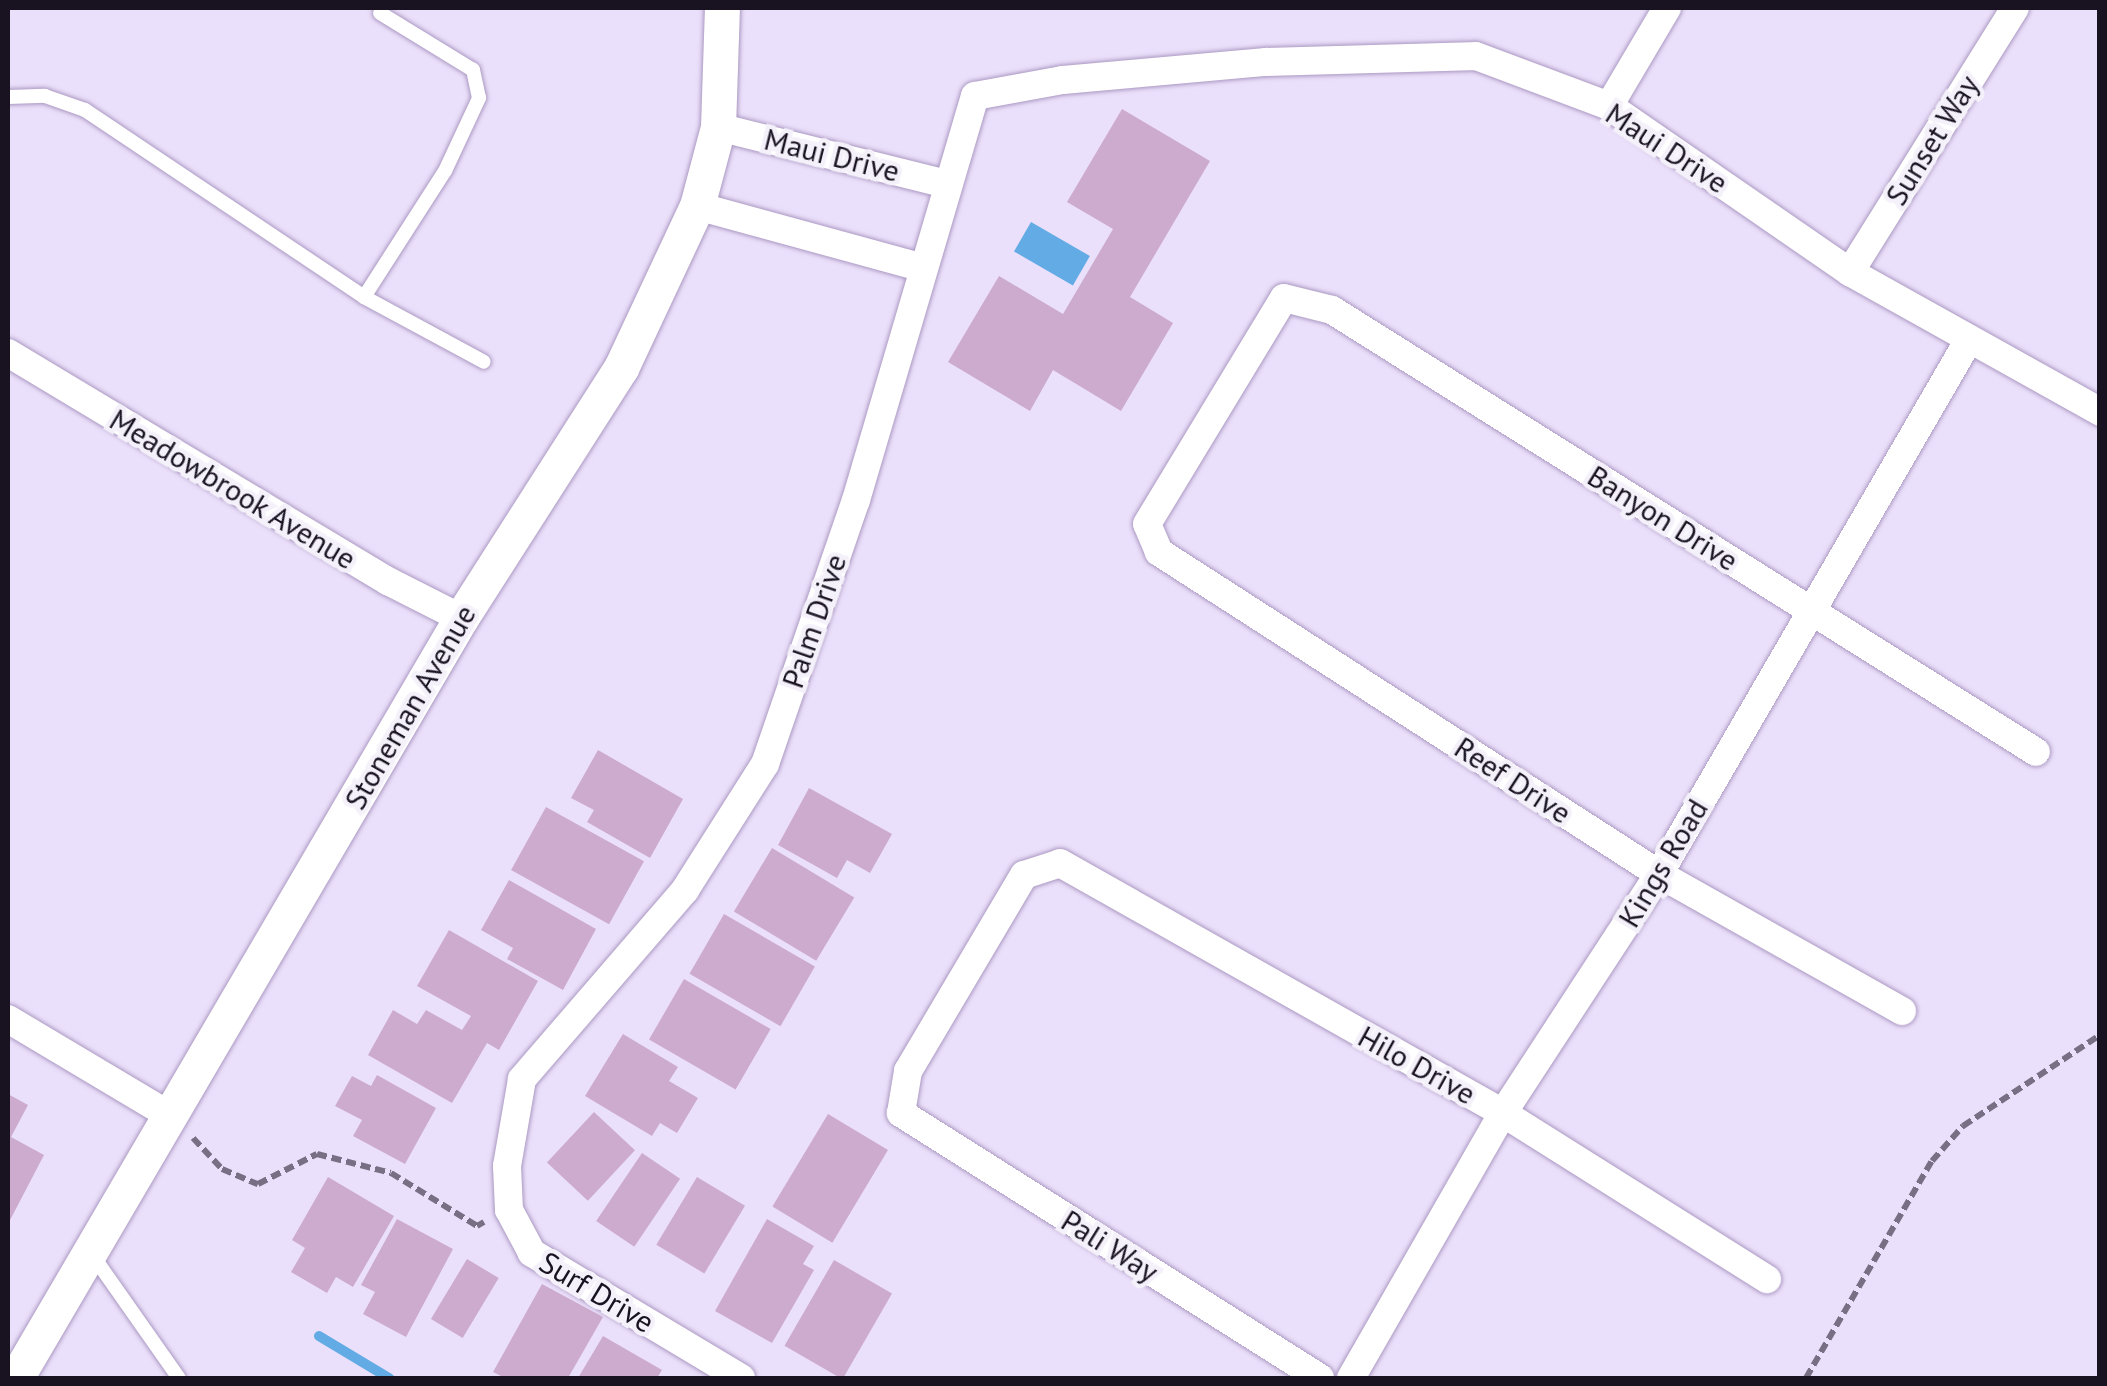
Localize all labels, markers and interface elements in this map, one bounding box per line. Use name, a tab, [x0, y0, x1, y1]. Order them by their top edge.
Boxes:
street label: Sunset Way	[1878, 68, 1986, 212]
street label: Maui Drive	[1599, 95, 1735, 201]
street label: Maui Drive	[761, 121, 903, 189]
street label: Meadowbrook Avenue	[103, 401, 363, 577]
street label: Banyon Drive	[1581, 458, 1745, 578]
street label: Palm Drive	[774, 549, 854, 693]
street label: Stoneman Avenue	[337, 598, 483, 816]
street label: Reef Drive	[1448, 729, 1578, 831]
street label: Kings Road	[1611, 792, 1715, 934]
street label: Hilo Drive	[1352, 1018, 1482, 1112]
street label: Pali Way	[1055, 1202, 1165, 1290]
street label: Surf Drive	[533, 1244, 661, 1340]

